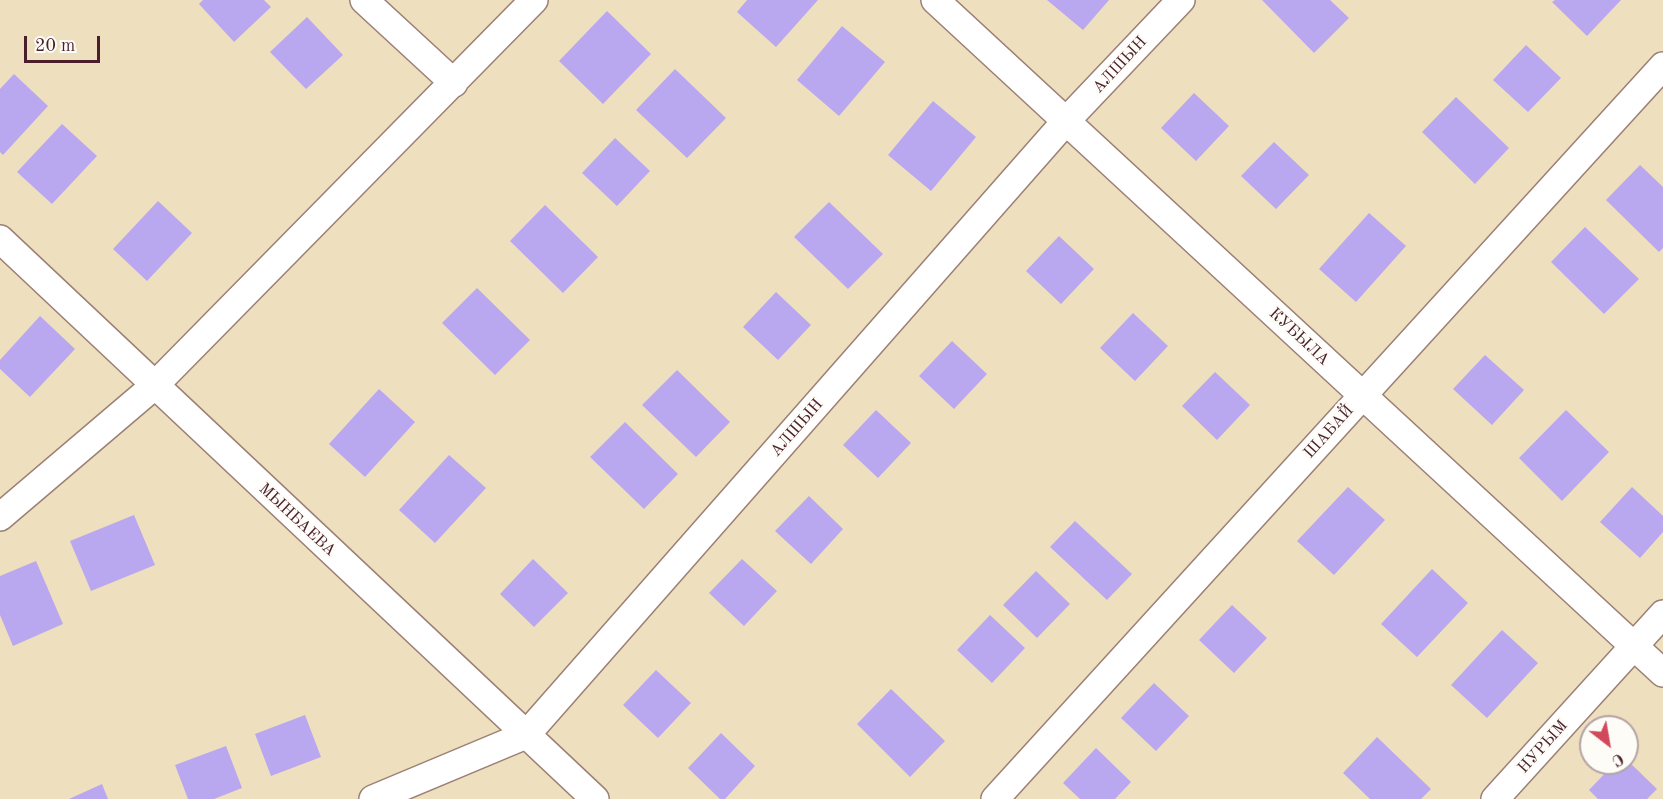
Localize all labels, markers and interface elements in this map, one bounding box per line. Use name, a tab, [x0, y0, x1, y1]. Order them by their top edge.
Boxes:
scale bar	[27, 24, 104, 62]
street label: АЛШЫН	[1089, 33, 1151, 97]
text: 20 m	[35, 37, 75, 55]
street label: КУБЫЛА	[1265, 304, 1333, 370]
street label: АЛШЫН	[767, 395, 827, 461]
street label: ШАБАЙ	[1300, 401, 1358, 463]
street label: МЫНБАЕВА	[254, 479, 340, 561]
north arrow	[1579, 715, 1639, 775]
street label: НУРЫМ	[1514, 716, 1572, 778]
text: С	[1609, 749, 1626, 768]

